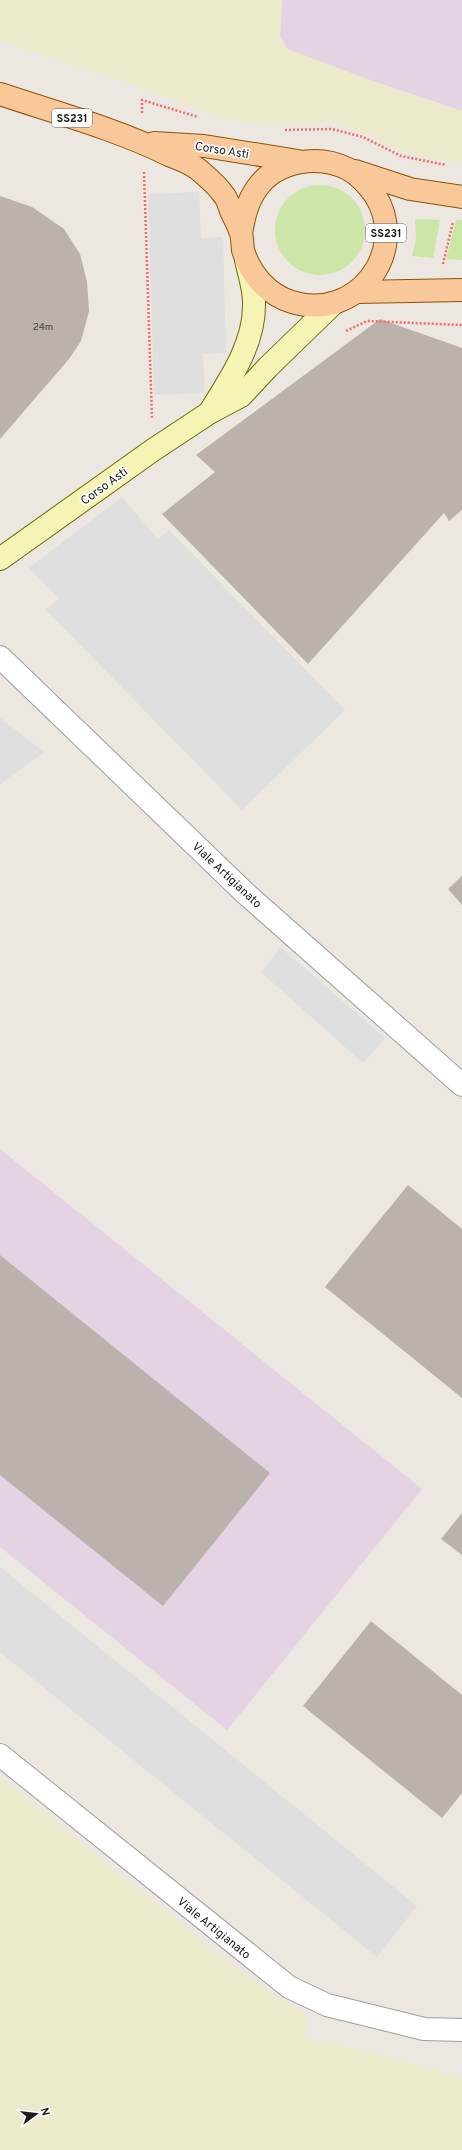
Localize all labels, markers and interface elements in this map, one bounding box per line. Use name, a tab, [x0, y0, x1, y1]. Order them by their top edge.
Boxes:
road number: SS231	[52, 109, 92, 127]
street label: Corso Asti	[194, 139, 250, 163]
road number: SS231	[366, 224, 406, 242]
house number: 24m	[33, 321, 53, 334]
street label: Corso Asti	[78, 464, 131, 509]
street label: Viale Artigianato	[188, 839, 265, 912]
street label: Viale Artigianato	[173, 1894, 254, 1963]
north arrow	[16, 2094, 56, 2134]
text: N	[37, 2106, 52, 2117]

